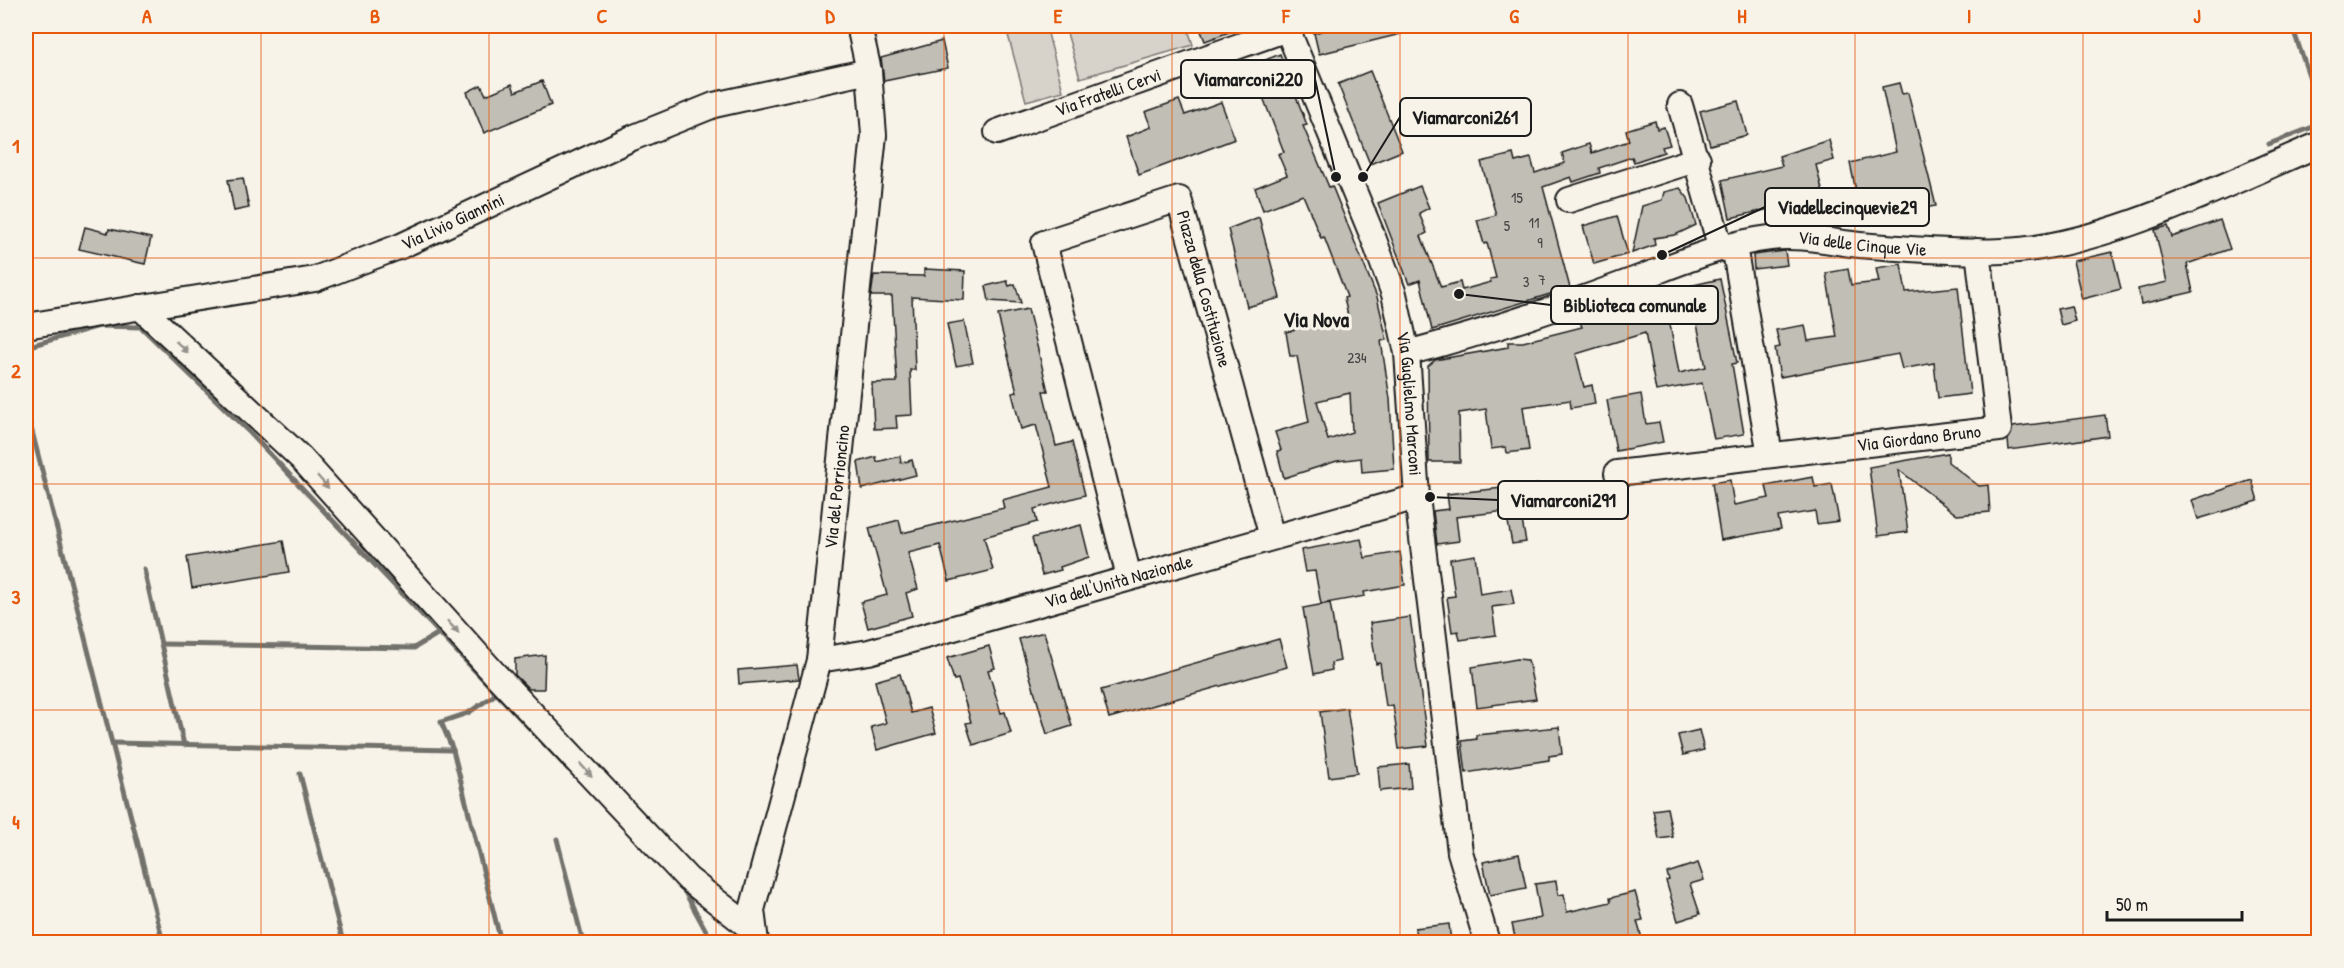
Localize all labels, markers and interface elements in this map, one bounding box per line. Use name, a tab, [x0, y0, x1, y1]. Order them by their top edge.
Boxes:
text: A	[142, 2, 152, 29]
text: B	[370, 2, 380, 29]
text: C	[597, 2, 608, 29]
text: D	[825, 2, 835, 29]
text: E	[1054, 2, 1063, 29]
text: F	[1281, 2, 1291, 29]
text: G	[1509, 2, 1519, 29]
text: H	[1737, 2, 1747, 29]
text: I	[1967, 2, 1971, 29]
text: J	[2193, 2, 2201, 29]
callout: Viamarconi220	[1181, 60, 1315, 98]
street label: Via Fratelli Cervi	[1052, 62, 1164, 122]
text: Viamarconi220	[1193, 65, 1303, 92]
callout: Viamarconi261	[1400, 98, 1531, 136]
text: Viamarconi261	[1412, 103, 1518, 130]
text: 1	[12, 132, 20, 159]
street label: Via Livio Giannini	[397, 187, 508, 256]
house number: 15	[1511, 187, 1524, 208]
callout: Viadellecinquevie29	[1765, 188, 1929, 226]
text: Viadellecinquevie29	[1777, 193, 1917, 221]
street label: Piazza della Costituzione	[1171, 208, 1238, 370]
house number: 11	[1529, 212, 1539, 233]
house number: 5	[1504, 215, 1511, 236]
street label: Via delle Cinque Vie	[1797, 224, 1927, 262]
house number: 9	[1537, 232, 1543, 253]
house number: 7	[1538, 269, 1546, 290]
house number: 3	[1523, 271, 1530, 292]
callout: Biblioteca comunale	[1551, 286, 1718, 324]
text: Biblioteca comunale	[1563, 291, 1707, 318]
district label: Via Nova	[1283, 305, 1350, 334]
street label: Via Guglielmo Marconi	[1391, 329, 1428, 477]
one-way arrow	[175, 340, 190, 354]
house number: 234	[1347, 347, 1367, 368]
text: 2	[11, 357, 21, 384]
street label: Via Giordano Bruno	[1856, 418, 1982, 457]
street label: Via del Porrioncino	[818, 424, 856, 550]
one-way arrow	[316, 474, 329, 489]
callout: Viamarconi291	[1498, 481, 1628, 519]
text: Viamarconi291	[1510, 486, 1616, 513]
street label: Via dell'Unità Nazionale	[1042, 548, 1195, 614]
text: 3	[12, 583, 21, 610]
one-way arrow	[446, 619, 459, 634]
one-way arrow	[578, 763, 592, 777]
text: 4	[12, 808, 20, 835]
scale bar	[2107, 884, 2242, 922]
text: 50 m	[2116, 892, 2148, 917]

